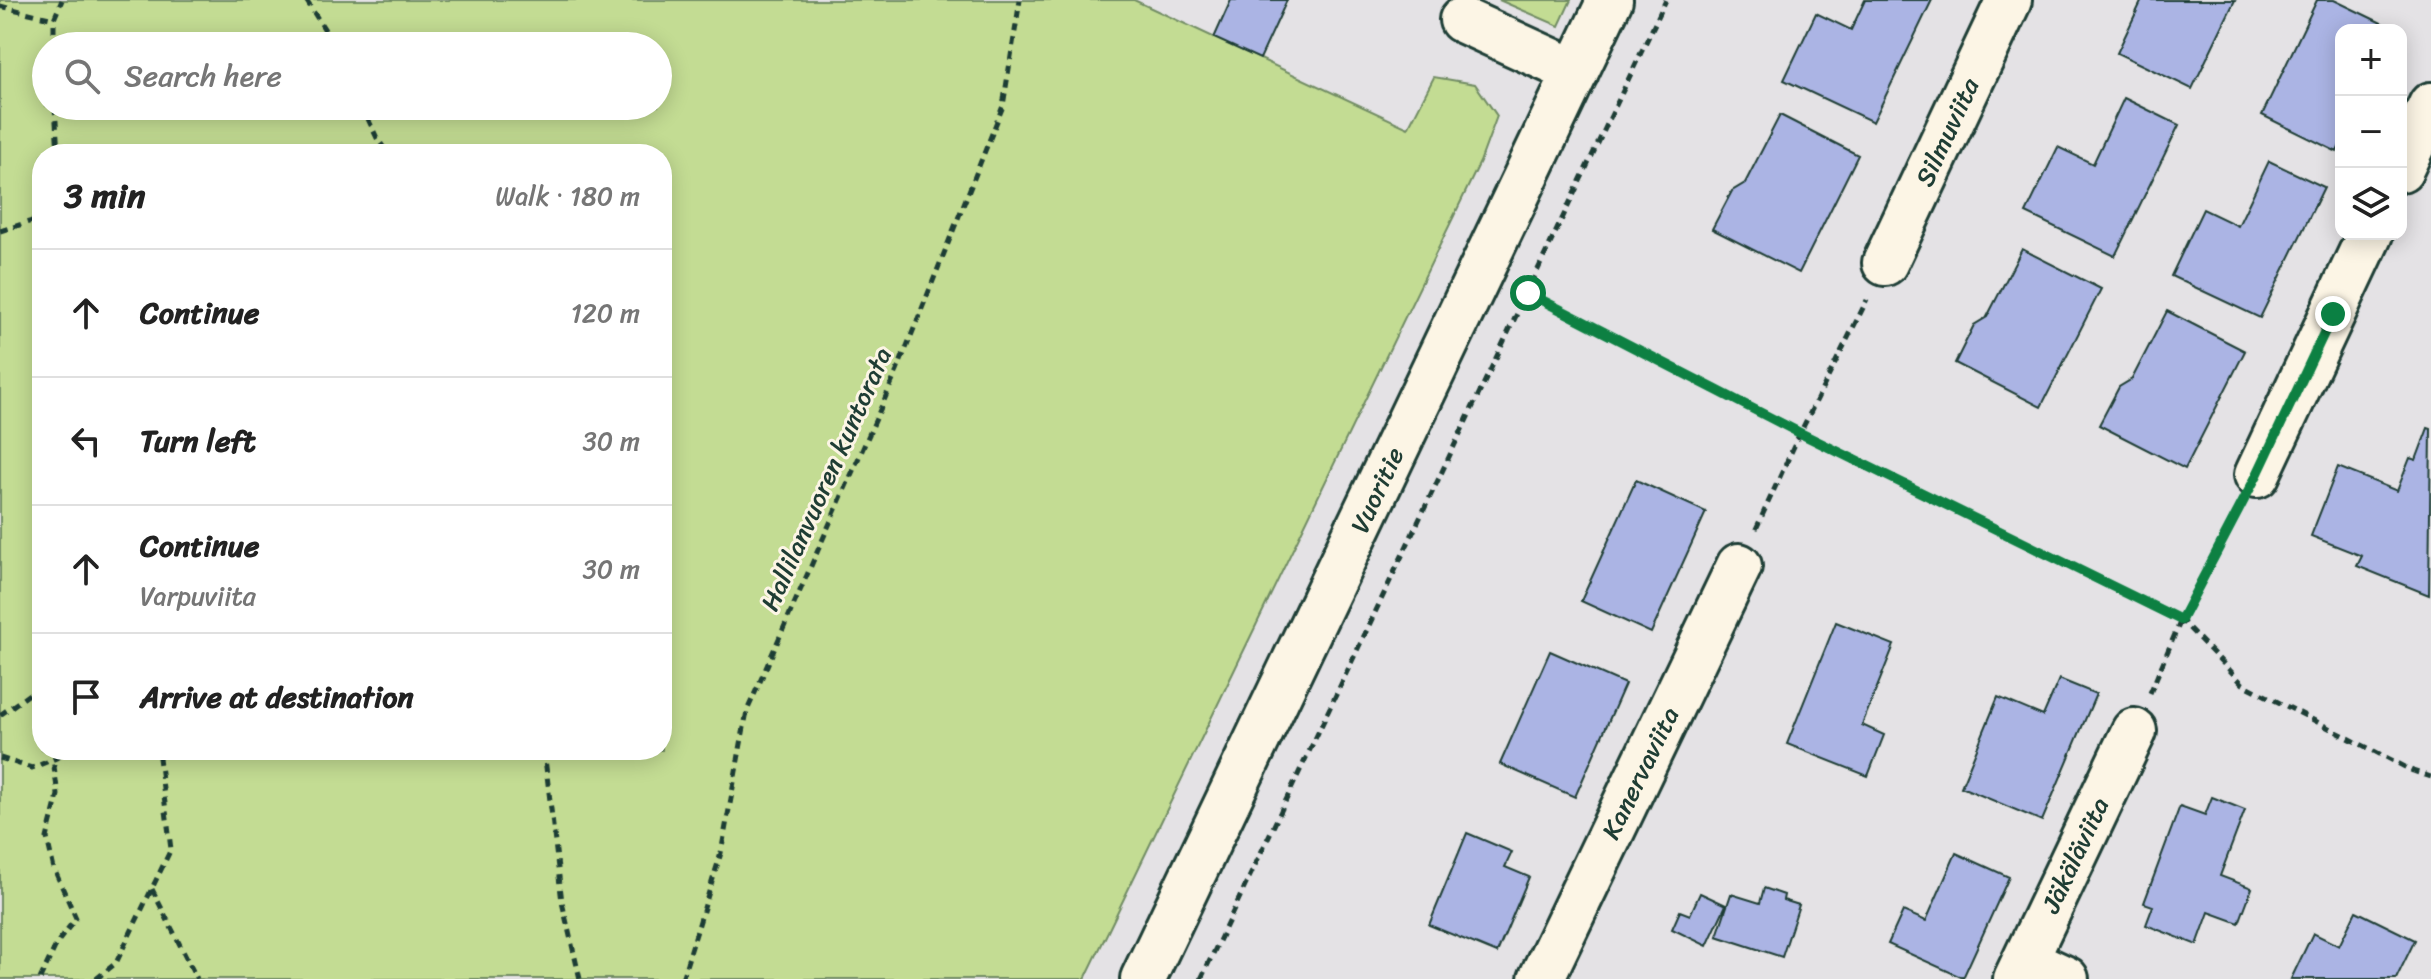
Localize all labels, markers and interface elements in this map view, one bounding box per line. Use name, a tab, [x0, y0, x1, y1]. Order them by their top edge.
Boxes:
map controls	[2335, 24, 2407, 240]
button: +	[2335, 24, 2407, 96]
search box	[32, 32, 672, 120]
text: Search here	[124, 49, 282, 103]
icon: search	[60, 54, 104, 98]
street label: Silmuviita	[1902, 69, 1993, 194]
button: −	[2335, 96, 2407, 168]
text: 3 min	[64, 166, 145, 226]
button: layers	[2335, 168, 2407, 240]
text: Walk · 180 m	[495, 173, 640, 219]
route start	[1510, 275, 1546, 311]
text: Continue	[140, 286, 259, 340]
text: 120 m	[571, 290, 640, 336]
icon: ahead	[64, 291, 108, 335]
route end	[2315, 296, 2351, 332]
street label: Hallilanvuoren kuntorata	[747, 340, 905, 618]
text: Turn left	[140, 414, 256, 468]
text: 30 m	[583, 418, 640, 464]
icon: left	[64, 419, 108, 463]
street label: Vuoritie	[1337, 439, 1417, 541]
text: Continue	[140, 519, 259, 573]
text: 30 m	[583, 546, 640, 592]
icon: ahead	[64, 547, 108, 591]
text: Varpuviita	[140, 573, 256, 619]
text: Arrive at destination	[140, 670, 414, 724]
icon: arrive	[64, 675, 108, 719]
street label: Kanervaviita	[1588, 699, 1692, 847]
street label: Jäkäläviita	[2028, 789, 2122, 922]

